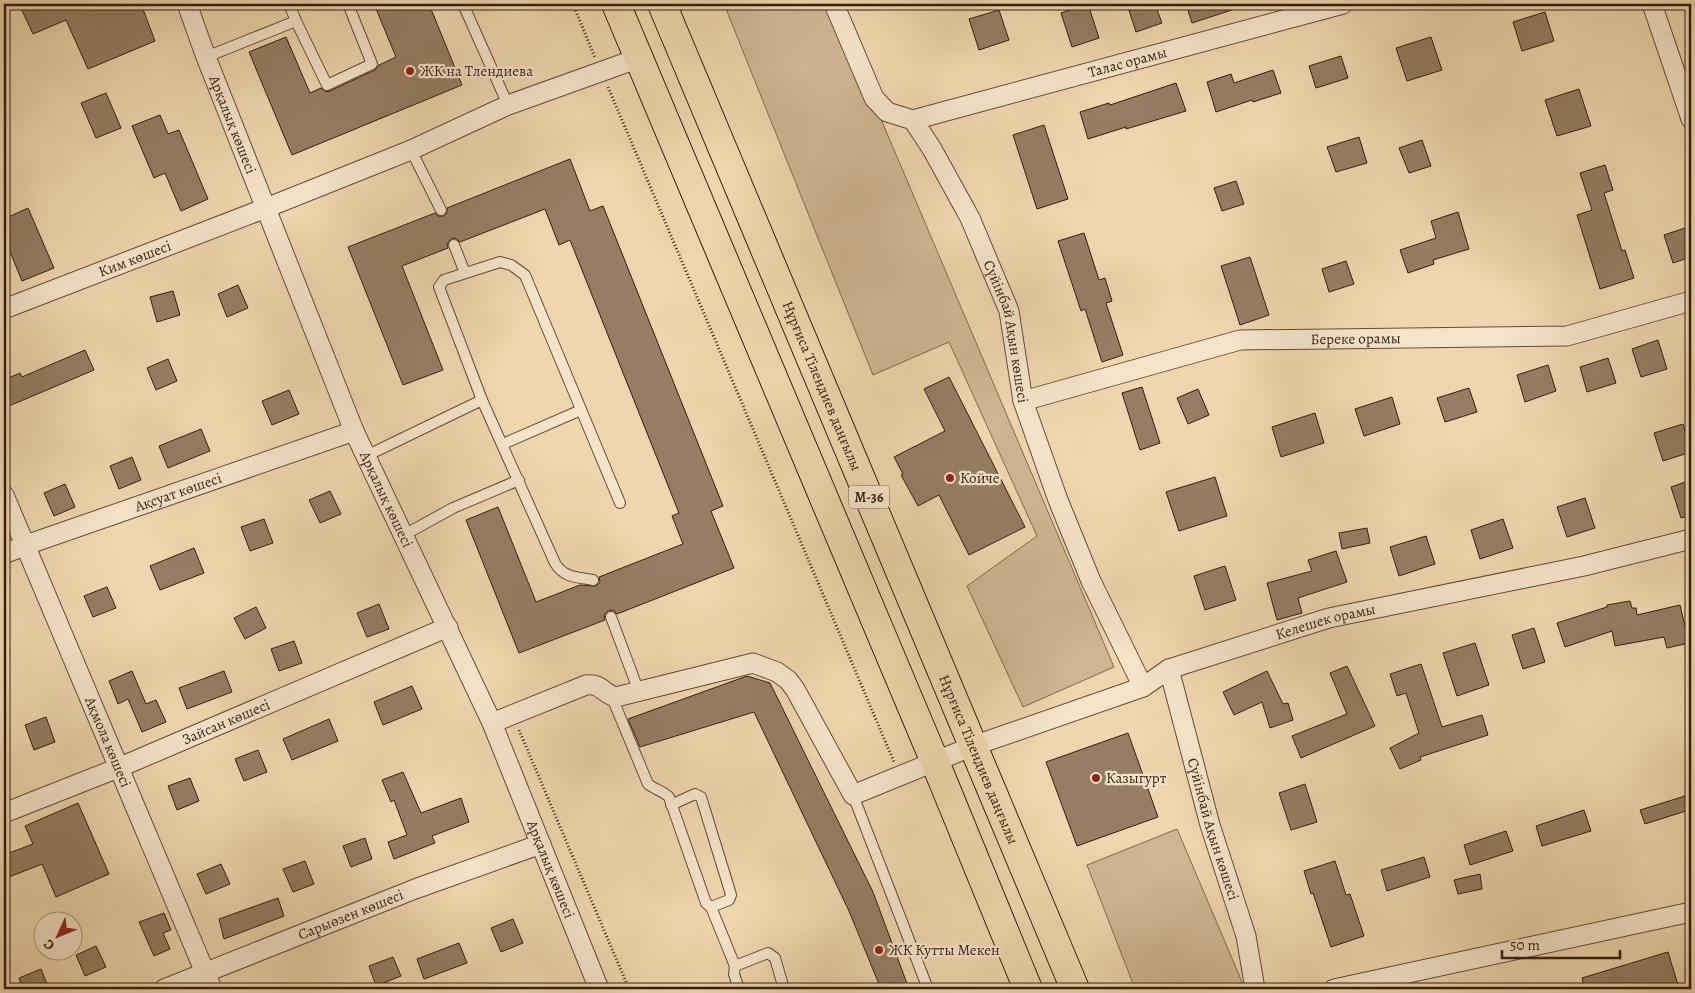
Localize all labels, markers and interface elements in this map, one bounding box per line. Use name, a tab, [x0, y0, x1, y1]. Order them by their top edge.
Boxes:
street label: Талас орамы	[1086, 42, 1169, 82]
place label: ЖК на Тлендиева	[420, 61, 533, 81]
marker: ЖК на Тлендиева	[404, 65, 416, 77]
street label: Арқалық көшесі	[204, 72, 261, 177]
street label: Ким көшесі	[95, 236, 174, 282]
street label: Сүйінбай Ақын көшесі	[979, 257, 1033, 404]
street label: Нұрғиса Тілендиев даңғылы	[778, 298, 867, 474]
street label: Береке орамы	[1310, 328, 1401, 349]
street label: Арқалық көшесі	[355, 447, 418, 551]
street label: Ақсуат көшесі	[131, 468, 224, 517]
place label: Койче	[960, 468, 1000, 488]
marker: Койче	[944, 472, 956, 484]
road number: M-36	[849, 486, 889, 508]
street label: Келешек орамы	[1273, 599, 1377, 644]
street label: Нұрғиса Тілендиев даңғылы	[934, 671, 1023, 847]
street label: Ақмола көшесі	[80, 693, 136, 790]
street label: Зайсан көшесі	[179, 694, 273, 749]
street label: Сүйінбай Ақын көшесі	[1183, 756, 1244, 903]
place label: Казыгурт	[1106, 768, 1167, 788]
marker: Казыгурт	[1090, 772, 1102, 784]
street label: Арқалық көшесі	[522, 816, 579, 921]
street label: Сарыөзен көшесі	[295, 885, 406, 945]
north arrow	[32, 910, 82, 960]
scale bar	[1502, 928, 1620, 960]
text: С	[39, 935, 59, 954]
text: 50 m	[1510, 935, 1540, 955]
place label: ЖК Кутты Мекен	[889, 940, 1000, 960]
marker: ЖК Кутты Мекен	[873, 944, 885, 956]

